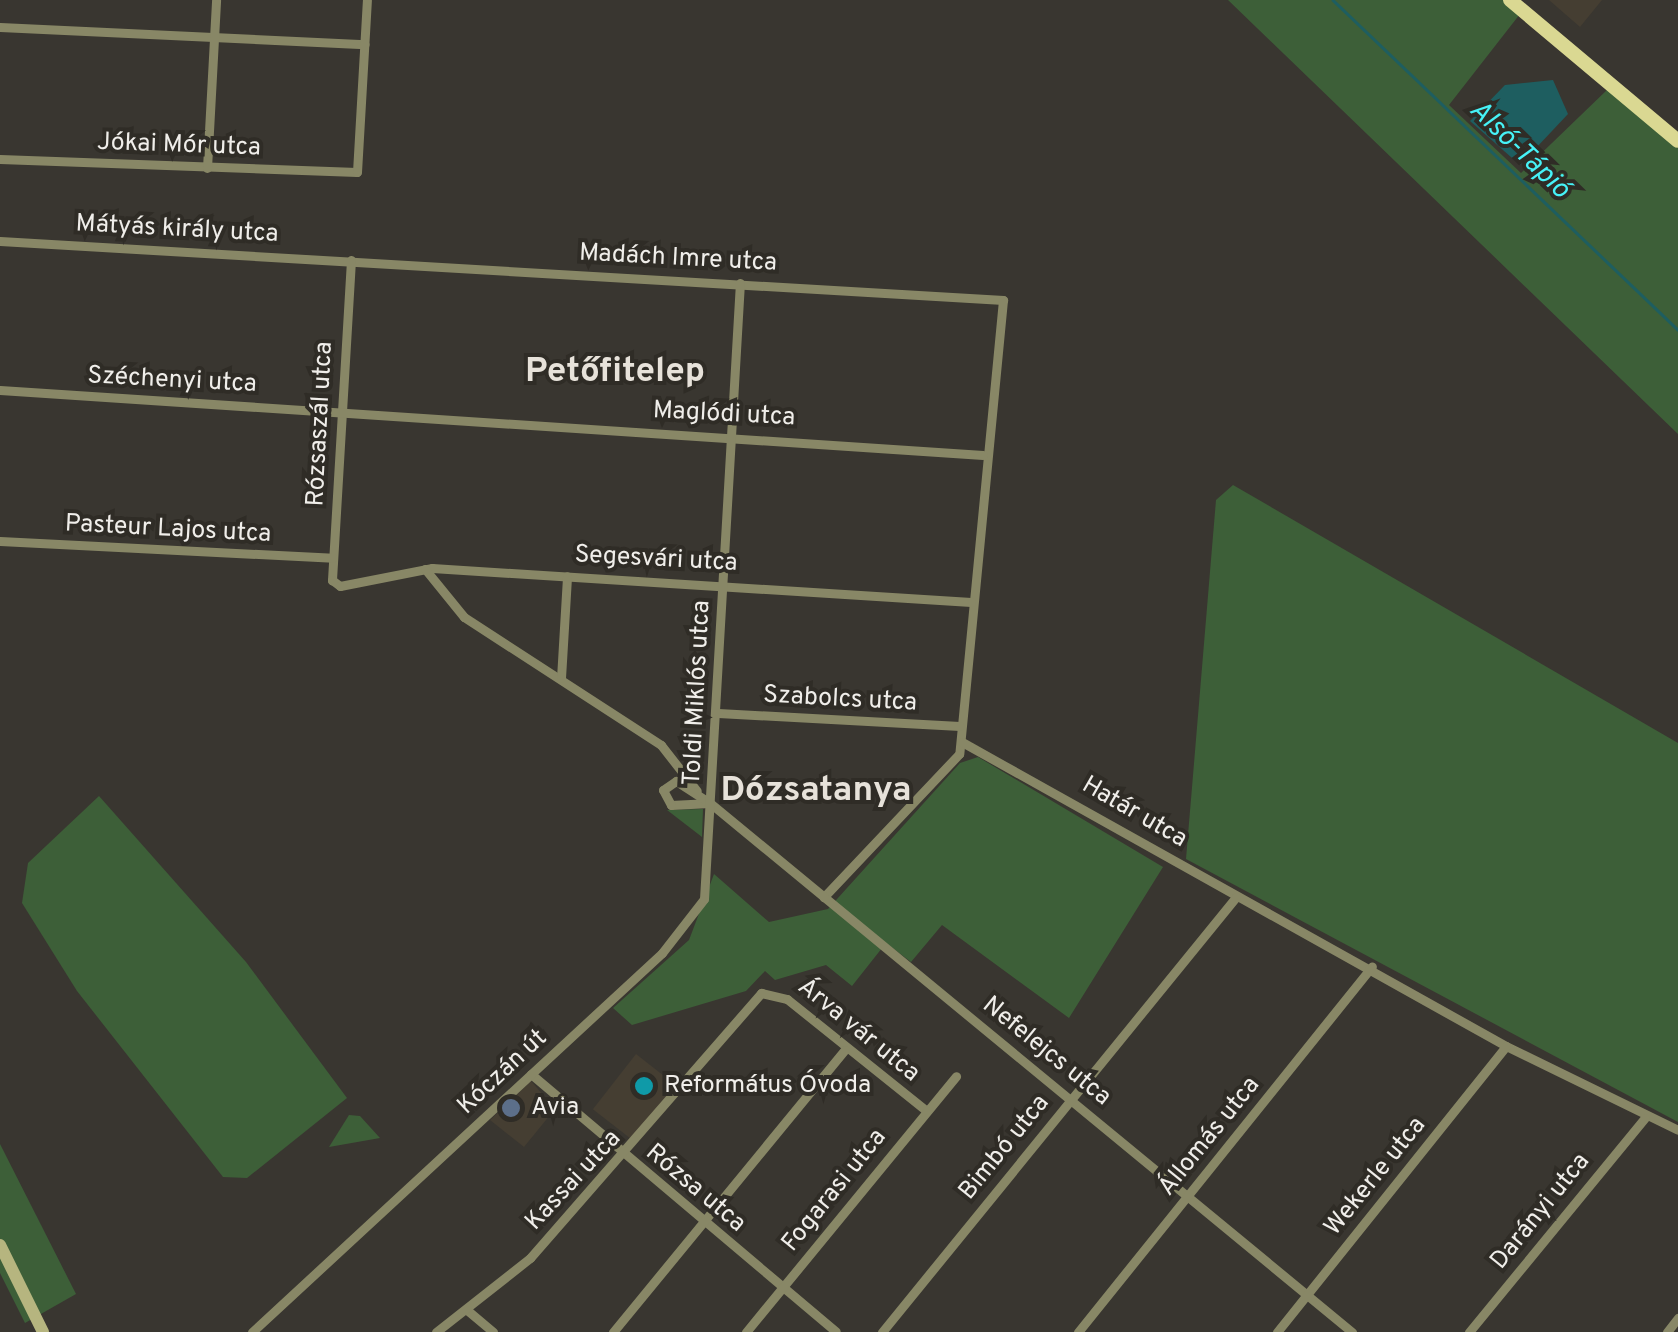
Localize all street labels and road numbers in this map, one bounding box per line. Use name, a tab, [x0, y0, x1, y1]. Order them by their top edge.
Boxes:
street label: Jókai Mór utca	[97, 128, 261, 164]
street label: Mátyás király utca	[75, 210, 279, 250]
street label: Madách Imre utca	[578, 239, 778, 279]
street label: Rózsaszál utca	[302, 341, 340, 507]
street label: Széchenyi utca	[87, 362, 257, 400]
street label: Maglódi utca	[652, 396, 796, 434]
street label: Pasteur Lajos utca	[64, 510, 272, 550]
street label: Segesvári utca	[574, 541, 738, 579]
street label: Toldi Miklós utca	[678, 600, 718, 786]
street label: Szabolcs utca	[762, 681, 918, 719]
street label: Határ utca	[1076, 771, 1192, 855]
street label: Árva vár utca	[791, 973, 925, 1089]
street label: Nefelejcs utca	[976, 991, 1116, 1113]
street label: Kóczán út	[452, 1024, 554, 1122]
street label: Állomás utca	[1153, 1071, 1267, 1203]
street label: Bimbó utca	[953, 1089, 1057, 1207]
street label: Wekerle utca	[1319, 1111, 1433, 1243]
street label: Fogarasi utca	[776, 1124, 894, 1258]
street label: Kassai utca	[520, 1125, 628, 1237]
street label: Rózsa utca	[639, 1138, 751, 1240]
street label: Darányi utca	[1485, 1148, 1597, 1276]

